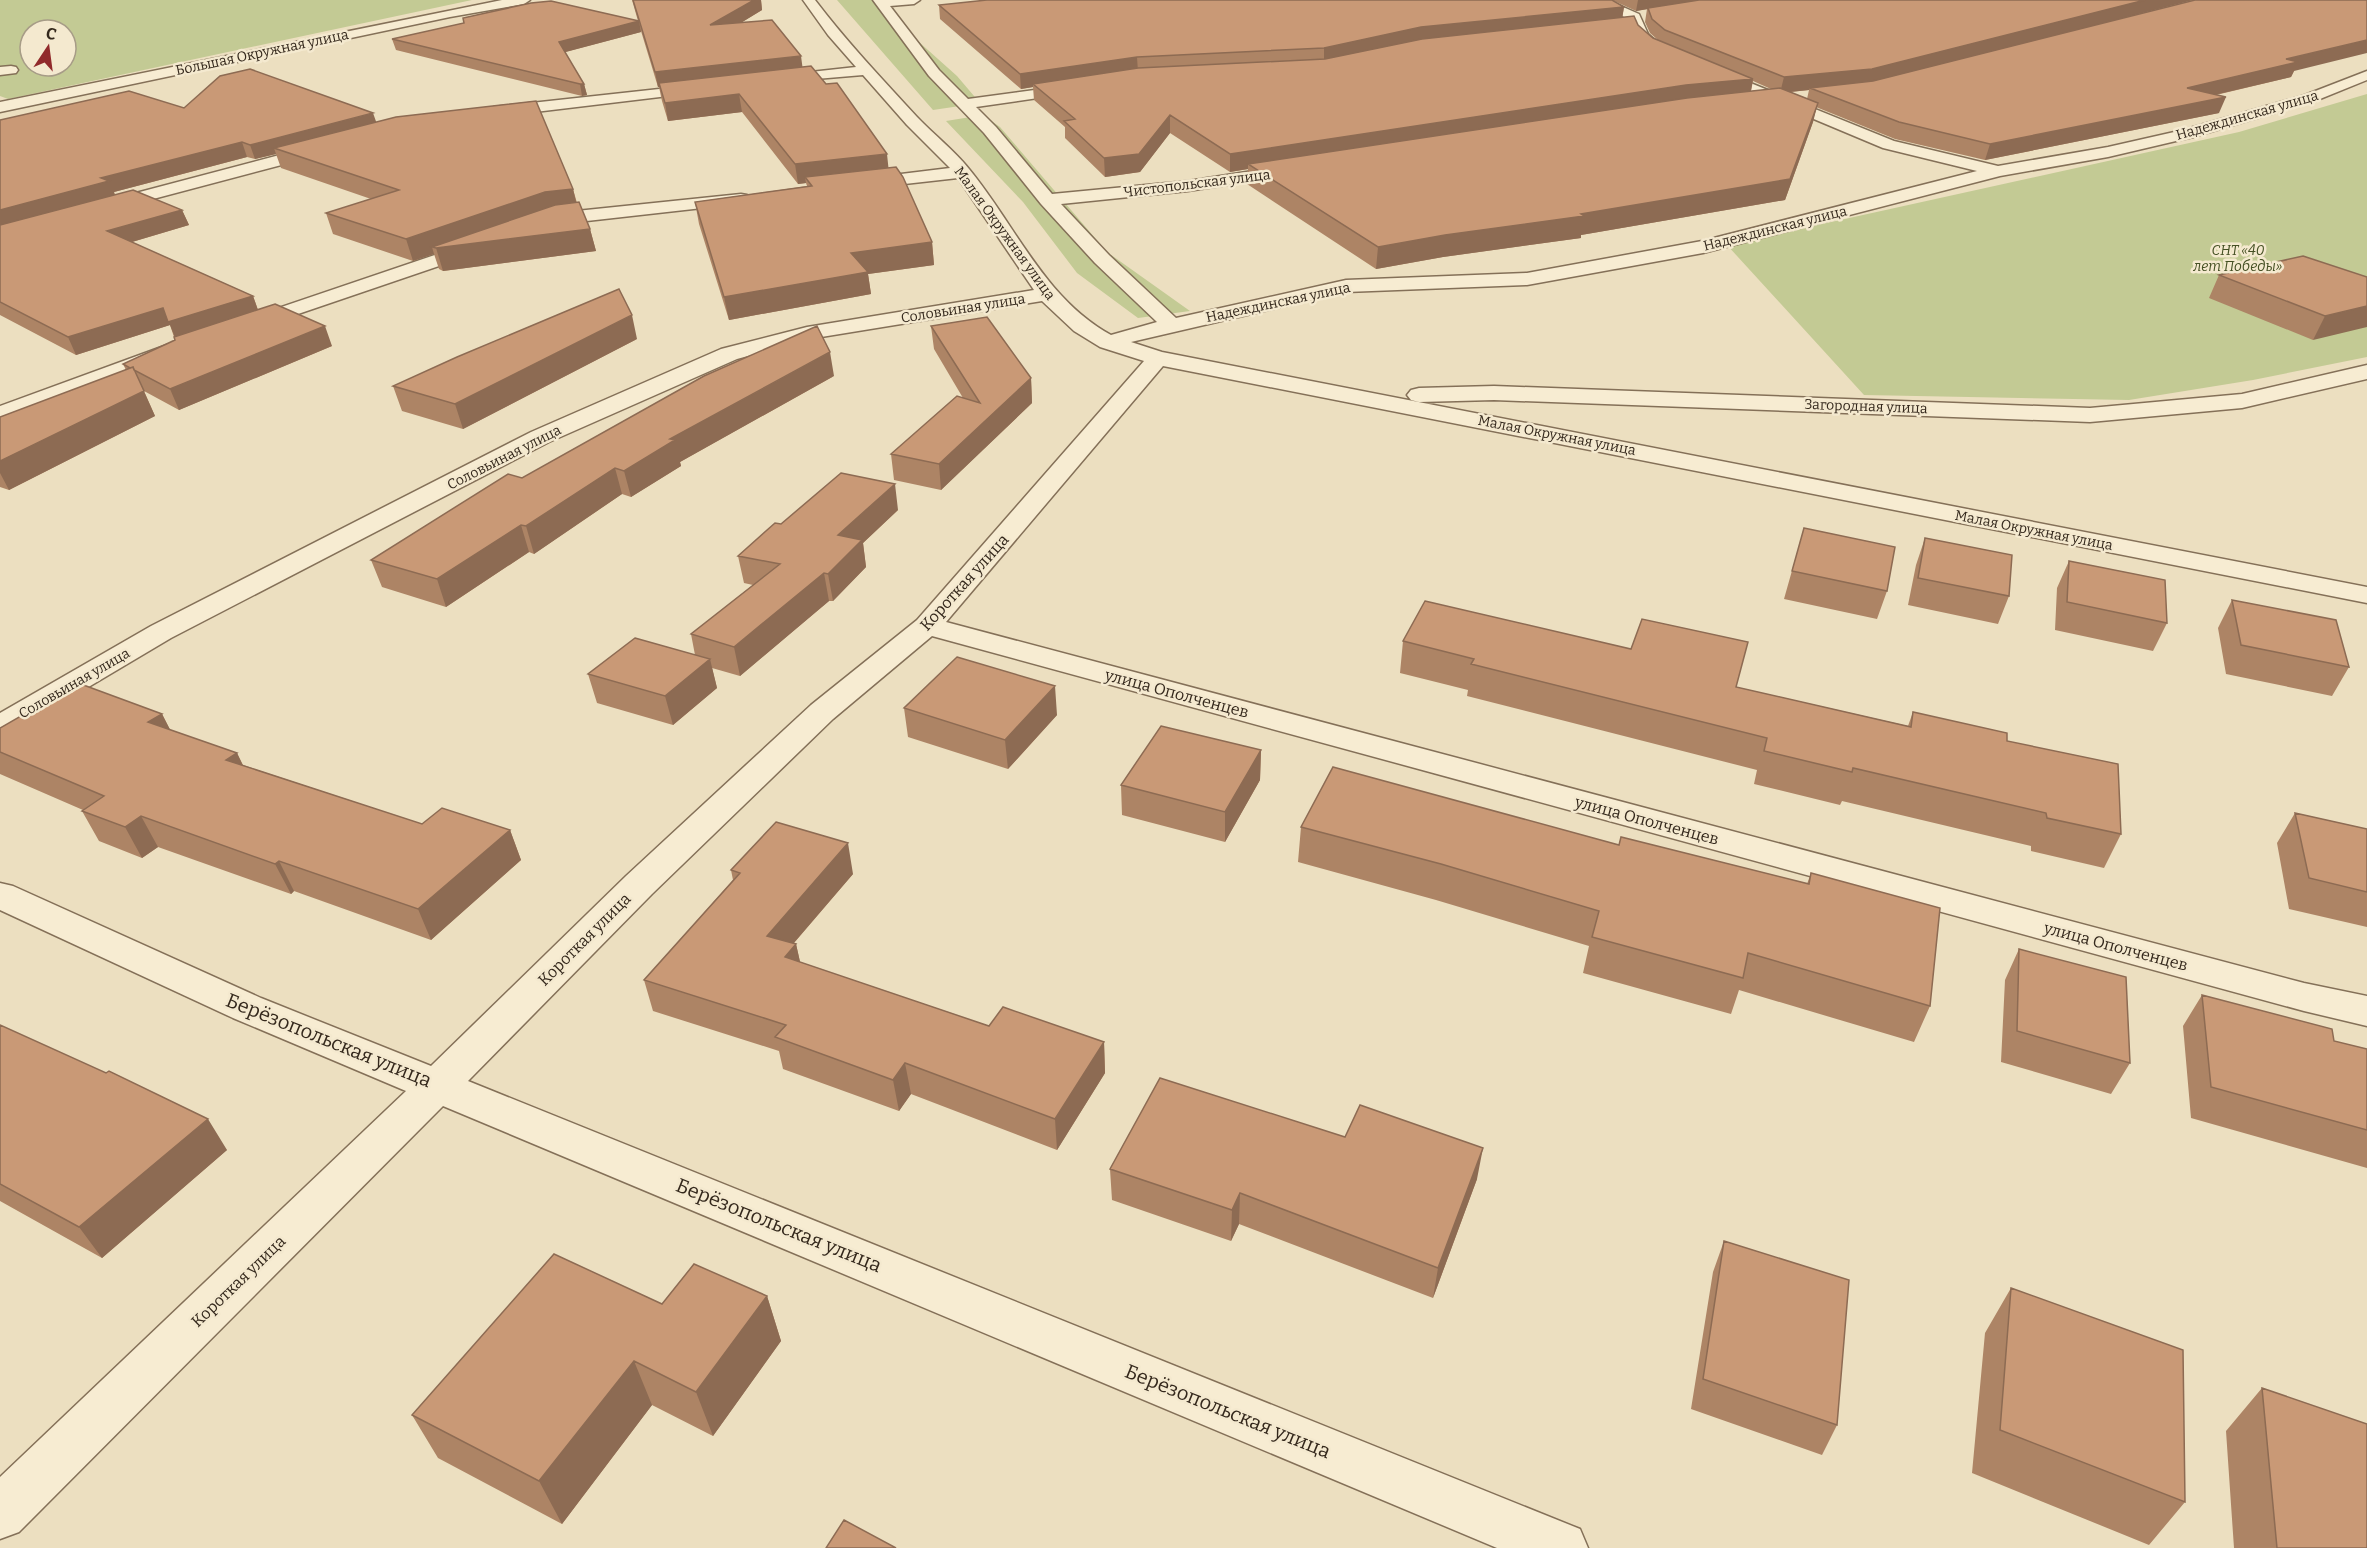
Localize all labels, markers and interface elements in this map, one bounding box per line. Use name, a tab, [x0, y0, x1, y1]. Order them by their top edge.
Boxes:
north arrow	[18, 18, 78, 78]
text: С	[44, 23, 58, 44]
street label: Большая Окружная улица	[174, 26, 350, 79]
street label: Надеждинская улица	[2174, 87, 2321, 144]
street label: Малая Окружная улица	[951, 163, 1059, 304]
street label: Чистопольская улица	[1123, 166, 1272, 201]
street label: Надеждинская улица	[1702, 202, 1849, 255]
park label: СНТ «40 лет Победы»	[2193, 242, 2282, 275]
street label: Надеждинская улица	[1204, 279, 1352, 326]
street label: Соловьиная улица	[900, 290, 1027, 327]
street label: Загородная улица	[1804, 396, 1928, 417]
street label: Малая Окружная улица	[1476, 412, 1638, 459]
street label: Соловьиная улица	[444, 421, 564, 494]
street label: Малая Окружная улица	[1953, 507, 2115, 554]
street label: Короткая улица	[916, 530, 1013, 634]
street label: Соловьиная улица	[16, 645, 133, 722]
street label: улица Ополченцев	[1102, 665, 1251, 722]
street label: улица Ополченцев	[1572, 792, 1721, 849]
street label: Короткая улица	[534, 889, 635, 990]
street label: улица Ополченцев	[2041, 918, 2190, 975]
street label: Берёзопольская улица	[223, 988, 435, 1092]
street label: Берёзопольская улица	[673, 1173, 885, 1277]
street label: Короткая улица	[187, 1232, 289, 1331]
street label: Берёзопольская улица	[1122, 1359, 1334, 1463]

